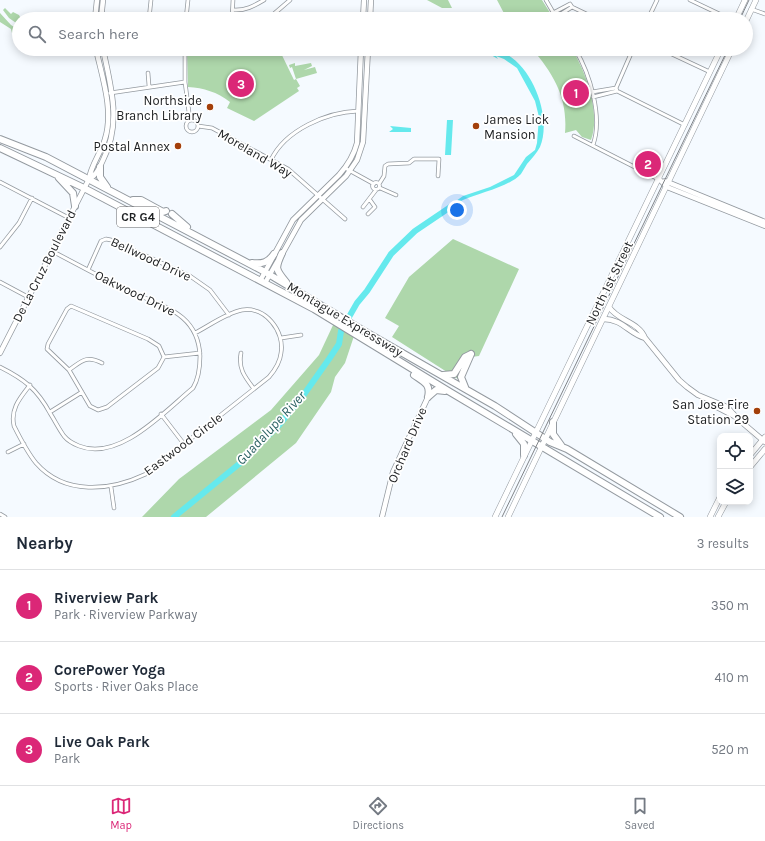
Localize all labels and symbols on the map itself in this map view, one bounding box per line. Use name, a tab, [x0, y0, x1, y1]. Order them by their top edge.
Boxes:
pin: 3	[228, 69, 254, 99]
pin: 1	[563, 78, 589, 108]
place label: Northside Branch Library	[116, 93, 202, 123]
marker: Northside Branch Library	[205, 102, 215, 112]
place label: James Lick Mansion	[484, 112, 549, 142]
marker: James Lick Mansion	[471, 121, 481, 131]
street label: Moreland Way	[215, 126, 295, 180]
place label: Postal Annex	[94, 139, 170, 154]
marker: Postal Annex	[173, 141, 183, 151]
pin: 2	[635, 149, 661, 179]
your location	[447, 200, 467, 220]
street label: De La Cruz Boulevard	[9, 207, 79, 325]
road number: CR G4	[117, 207, 159, 227]
street label: Bellwood Drive	[108, 234, 194, 284]
street label: North 1st Street	[582, 239, 636, 327]
street label: Oakwood Drive	[92, 267, 178, 319]
street label: Montague Expressway	[284, 279, 406, 359]
water label: Guadalupe River	[233, 387, 310, 468]
place label: San Jose Fire Station 29	[672, 397, 749, 427]
street label: Orchard Drive	[384, 405, 430, 485]
marker: San Jose Fire Station 29	[752, 406, 762, 416]
street label: Eastwood Circle	[141, 409, 225, 478]

